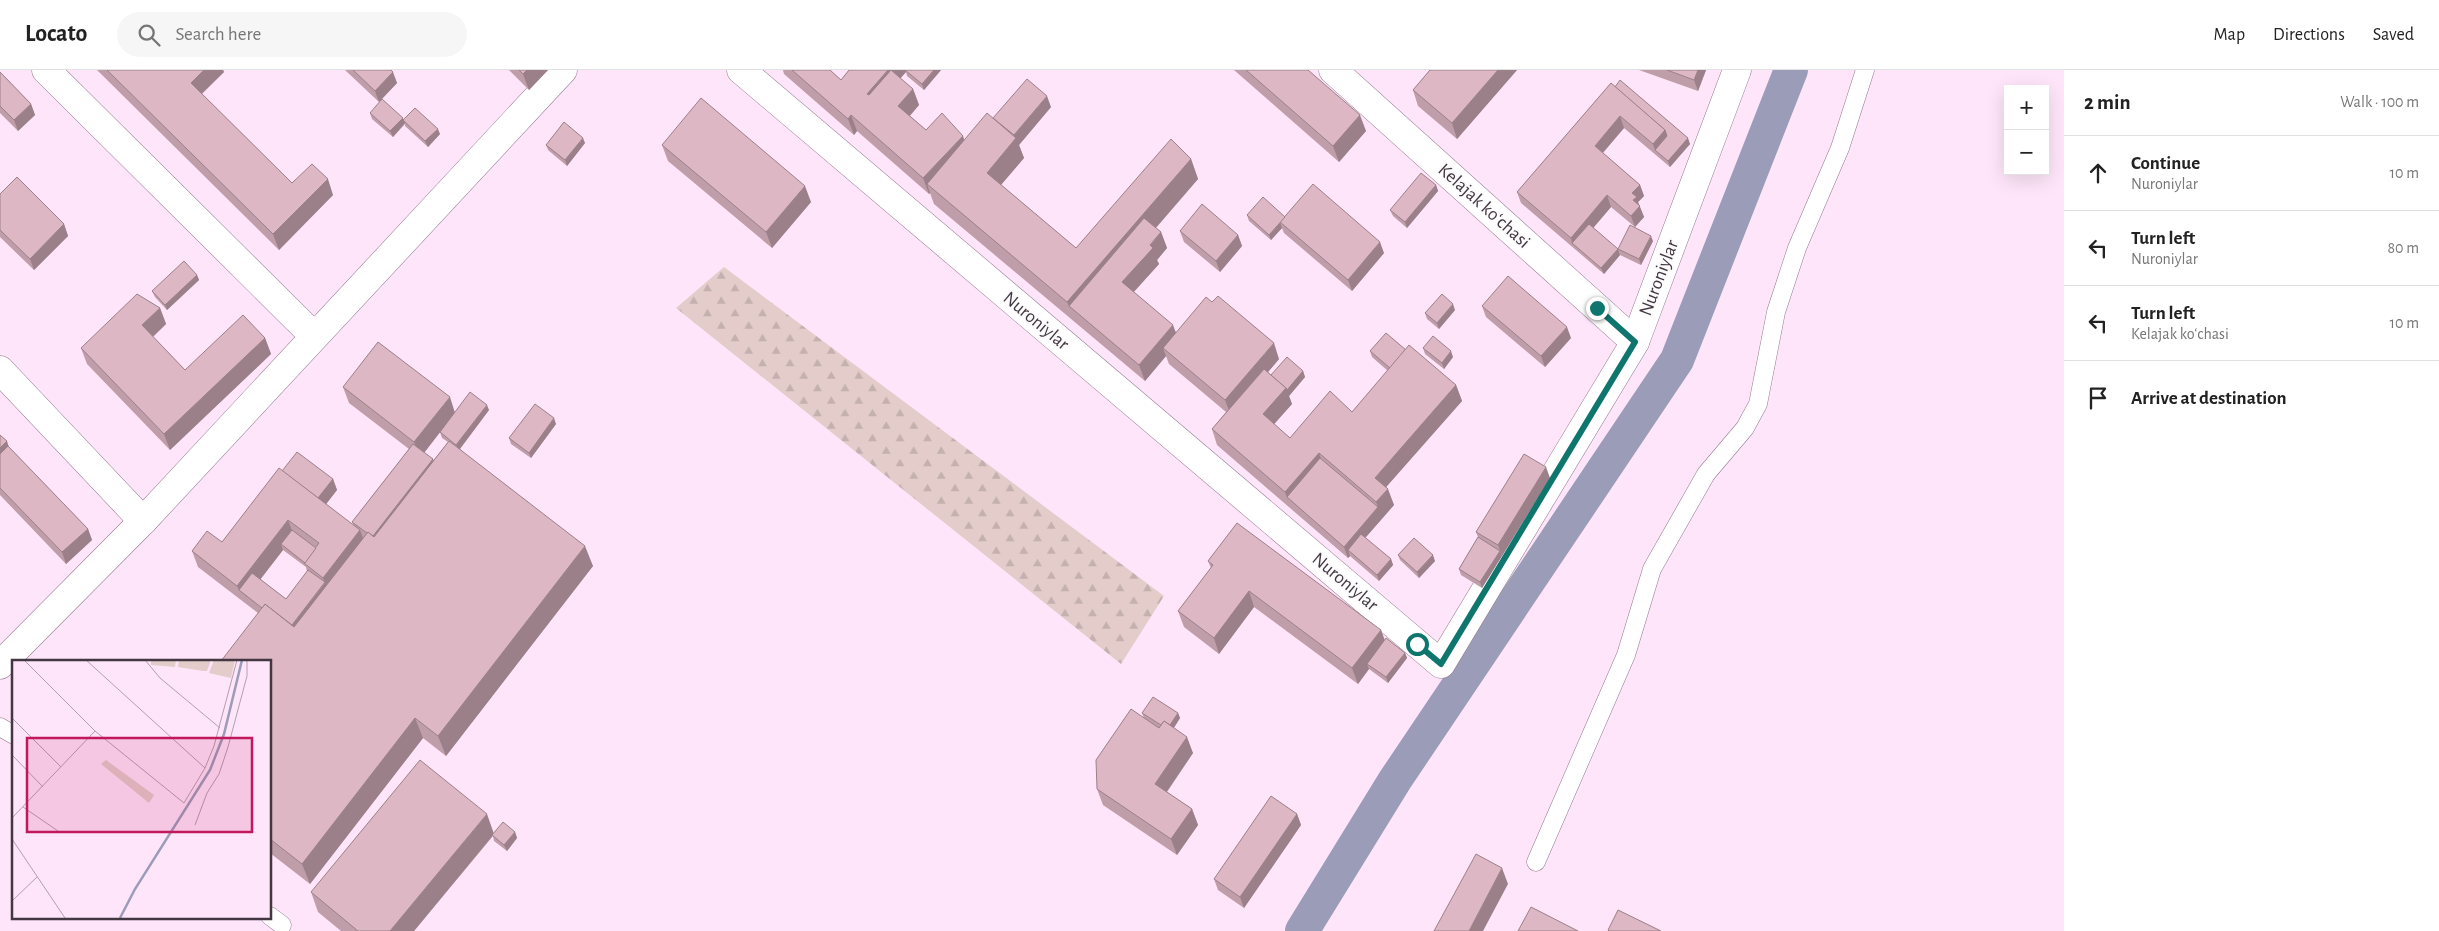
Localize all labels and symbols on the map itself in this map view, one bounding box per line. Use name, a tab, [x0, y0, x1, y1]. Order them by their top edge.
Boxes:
street label: Kelajak koʻchasi	[1434, 160, 1534, 252]
street label: Nuroniylar	[1636, 238, 1682, 318]
street label: Nuroniylar	[999, 288, 1073, 354]
route end	[1586, 297, 1609, 320]
street label: Nuroniylar	[1308, 549, 1382, 615]
route start	[1406, 633, 1429, 656]
inset map	[12, 660, 271, 918]

